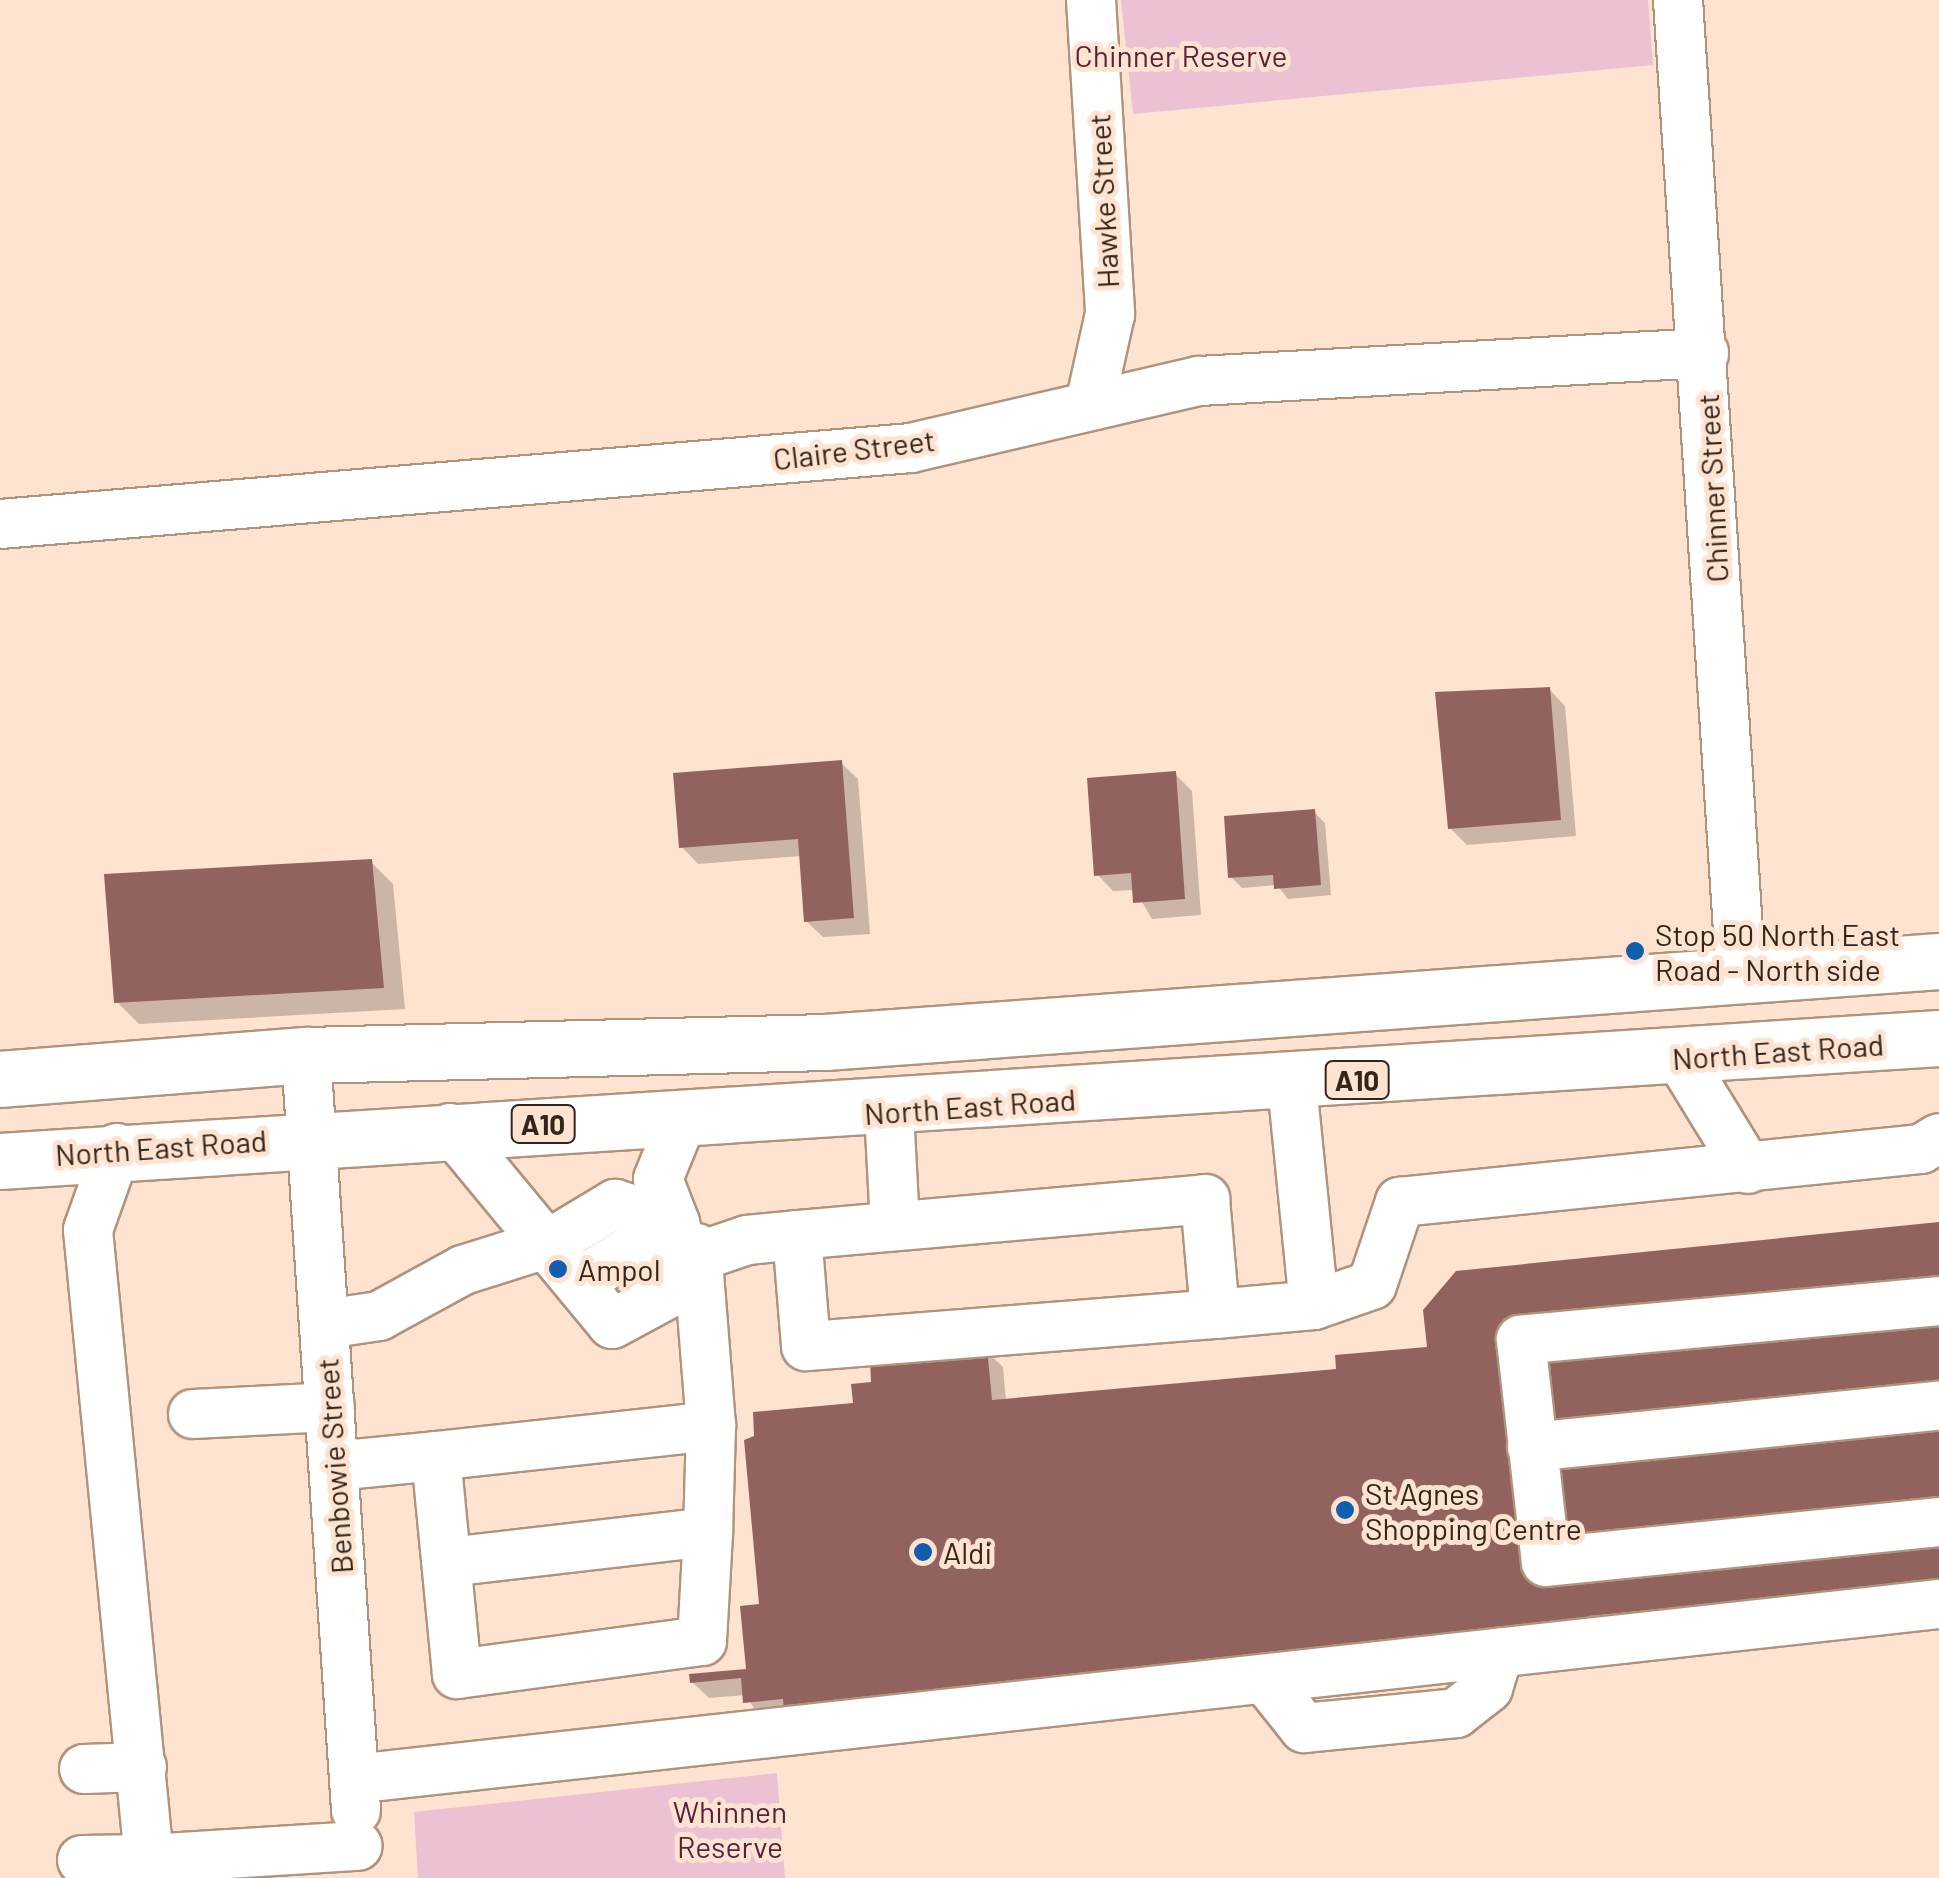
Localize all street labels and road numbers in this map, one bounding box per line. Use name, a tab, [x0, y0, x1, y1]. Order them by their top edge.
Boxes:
street label: Hawke Street	[1080, 113, 1126, 289]
street label: Chinner Street	[1689, 393, 1735, 583]
street label: Claire Street	[771, 421, 937, 477]
street label: North East Road	[1671, 1026, 1885, 1076]
road number: A10	[1324, 1057, 1390, 1103]
street label: North East Road	[863, 1081, 1077, 1131]
road number: A10	[510, 1101, 576, 1147]
street label: North East Road	[54, 1122, 268, 1172]
street label: Benbowie Street	[309, 1357, 359, 1575]

